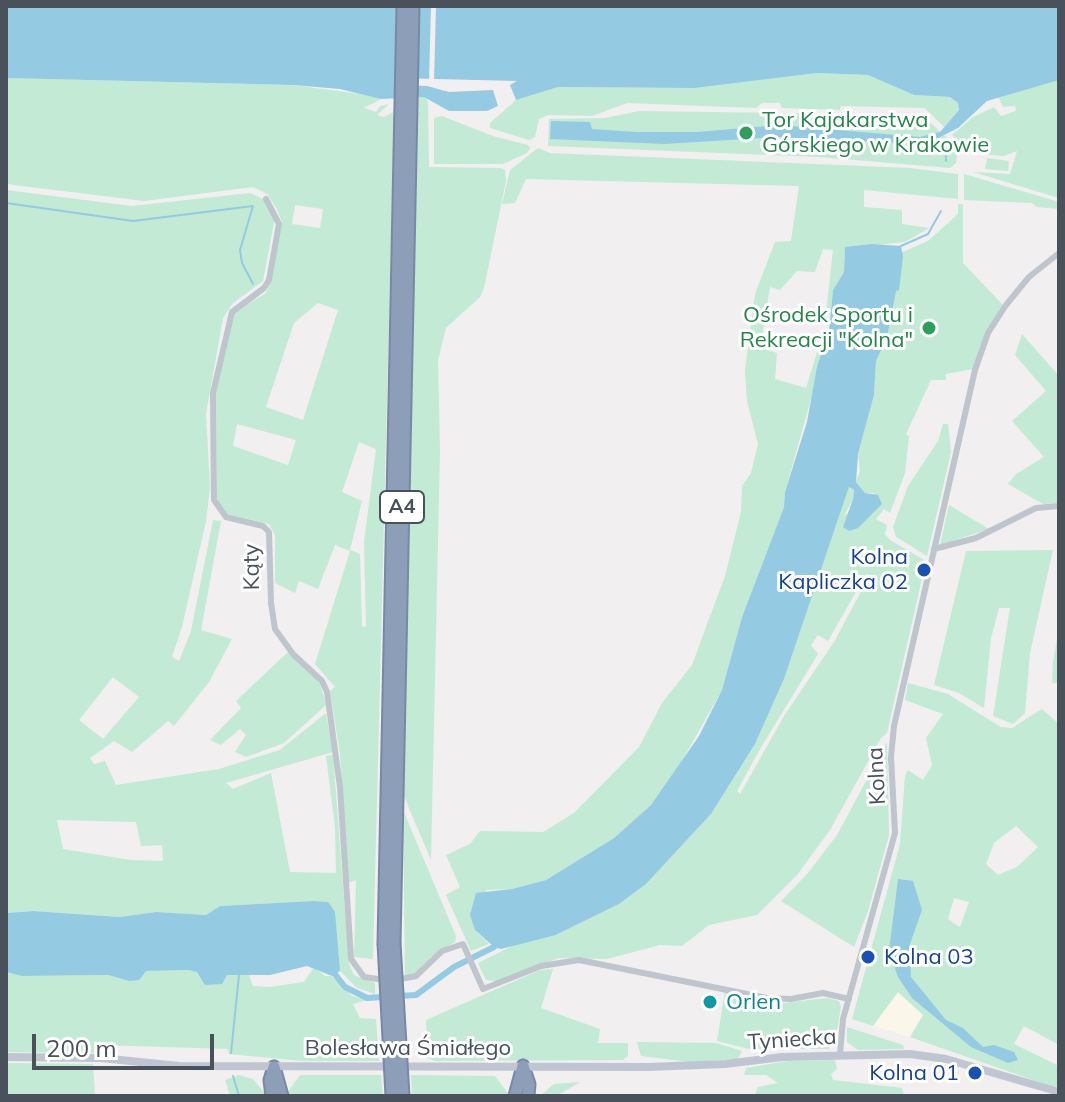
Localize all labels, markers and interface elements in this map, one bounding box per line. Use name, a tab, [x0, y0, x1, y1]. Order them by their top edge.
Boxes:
place label: Tor Kajakarstwa Górskiego w Krakowie	[762, 107, 989, 158]
marker: Tor Kajakarstwa Górskiego w Krakowie	[737, 124, 755, 142]
place label: Ośrodek Sportu i Rekreacji "Kolna"	[740, 302, 913, 354]
marker: Ośrodek Sportu i Rekreacji "Kolna"	[920, 319, 938, 337]
road number: A4	[380, 491, 424, 523]
street label: Kąty	[238, 543, 266, 591]
place label: Kolna Kapliczka 02	[778, 544, 908, 596]
marker: Kolna Kapliczka 02	[915, 561, 933, 579]
street label: Kolna	[862, 747, 892, 805]
place label: Kolna 03	[884, 944, 974, 970]
marker: Kolna 03	[859, 948, 877, 966]
place label: Orlen	[726, 989, 781, 1015]
marker: Orlen	[701, 993, 719, 1011]
scale bar	[36, 1018, 218, 1068]
street label: Tyniecka	[747, 1024, 837, 1056]
text: 200 m	[46, 1033, 117, 1063]
street label: Bolesława Śmiałego	[305, 1035, 511, 1061]
place label: Kolna 01	[869, 1060, 959, 1086]
marker: Kolna 01	[966, 1064, 984, 1082]

